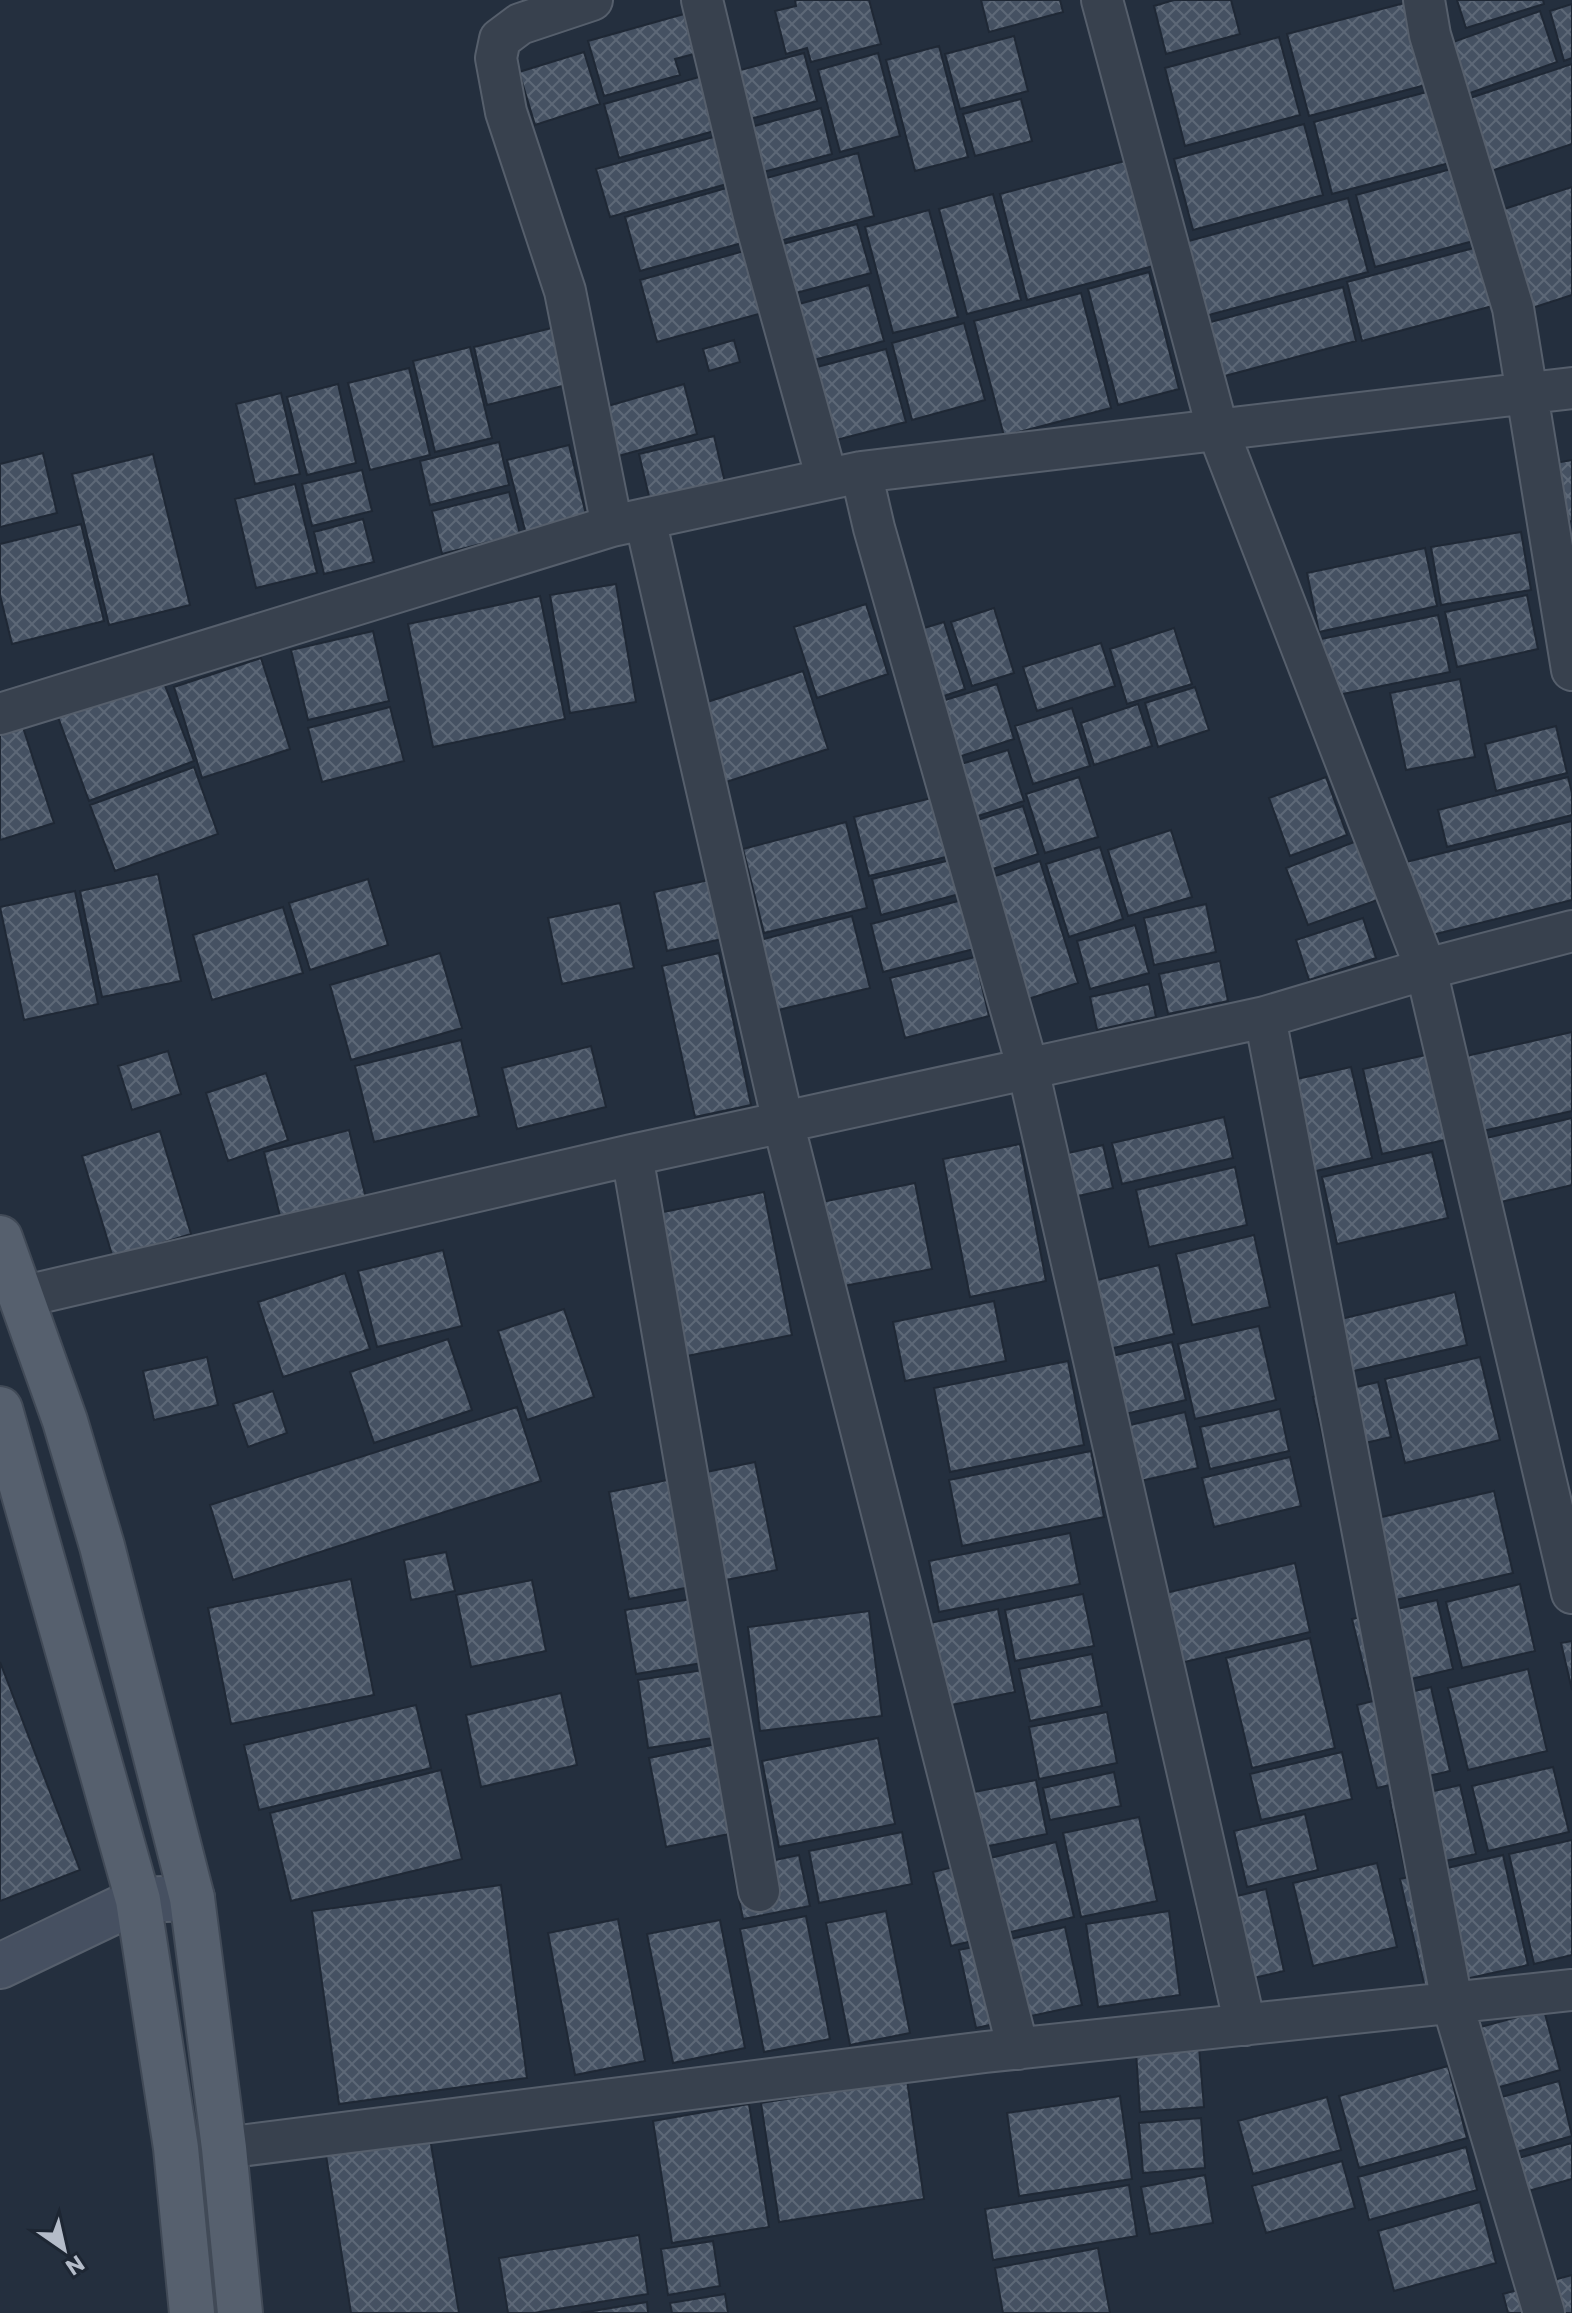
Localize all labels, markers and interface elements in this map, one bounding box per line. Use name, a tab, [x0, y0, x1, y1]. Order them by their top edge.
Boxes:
north arrow	[24, 2209, 104, 2289]
text: N	[61, 2250, 90, 2282]

